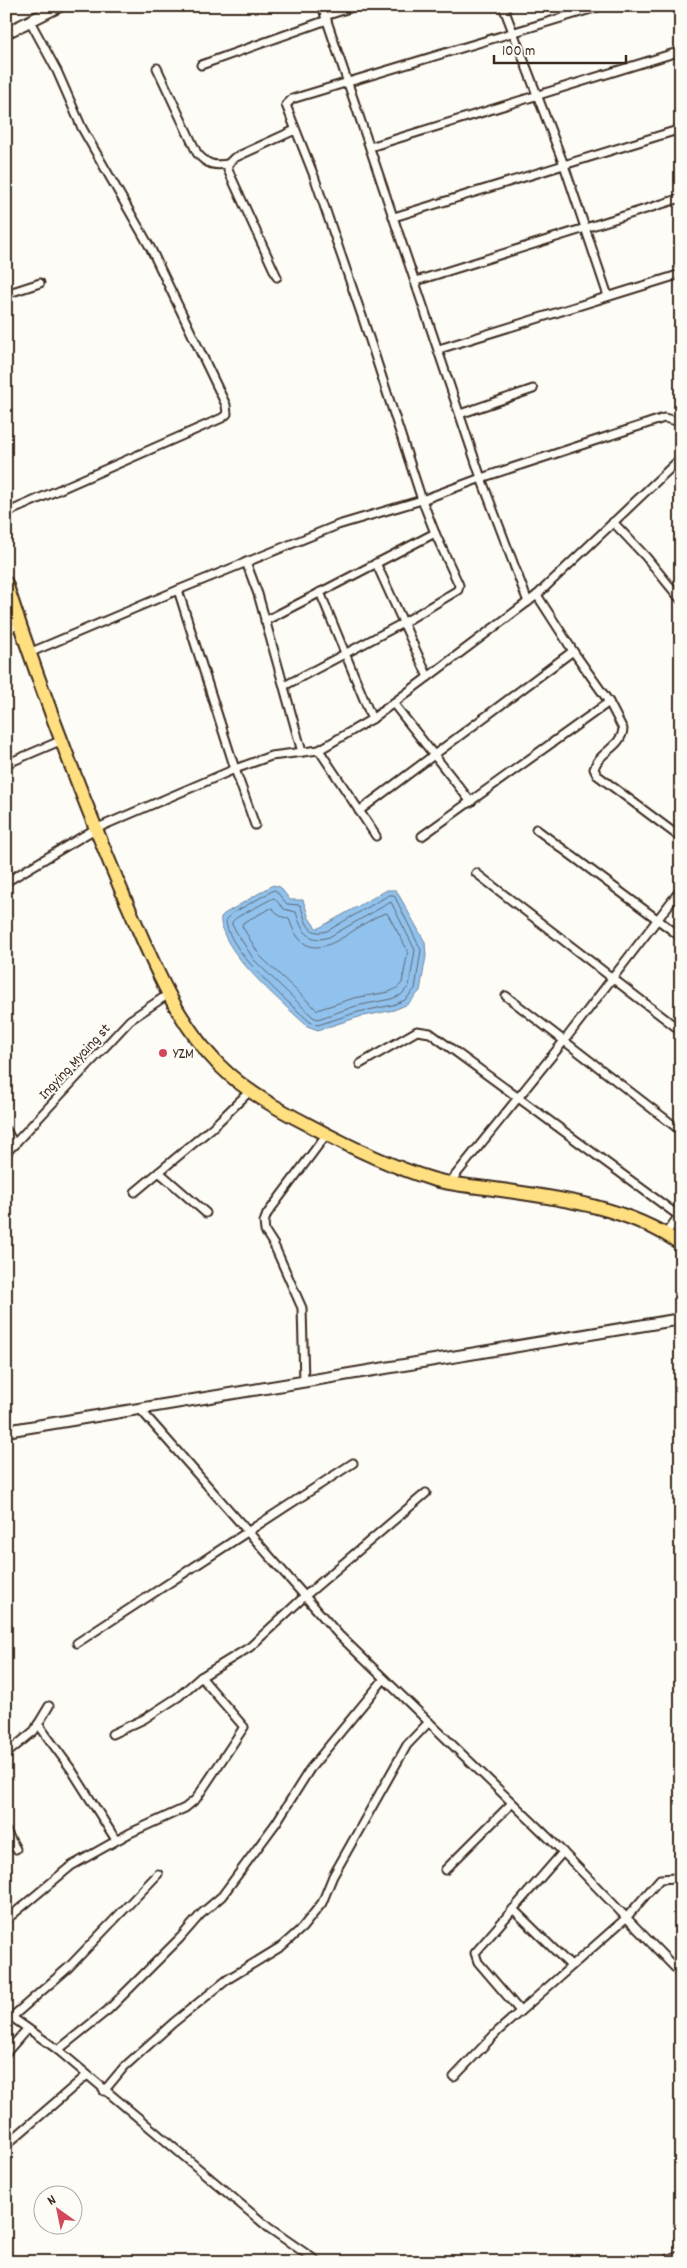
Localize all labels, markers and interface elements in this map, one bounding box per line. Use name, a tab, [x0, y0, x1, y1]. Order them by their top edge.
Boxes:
scale bar	[494, 32, 627, 64]
text: 100 m	[502, 41, 535, 63]
street label: Ingying Myaing st	[34, 1019, 117, 1105]
place label: YZM	[173, 1044, 194, 1066]
marker: YZM	[157, 1047, 169, 1059]
north arrow	[32, 2186, 82, 2236]
text: N	[44, 2190, 60, 2211]

